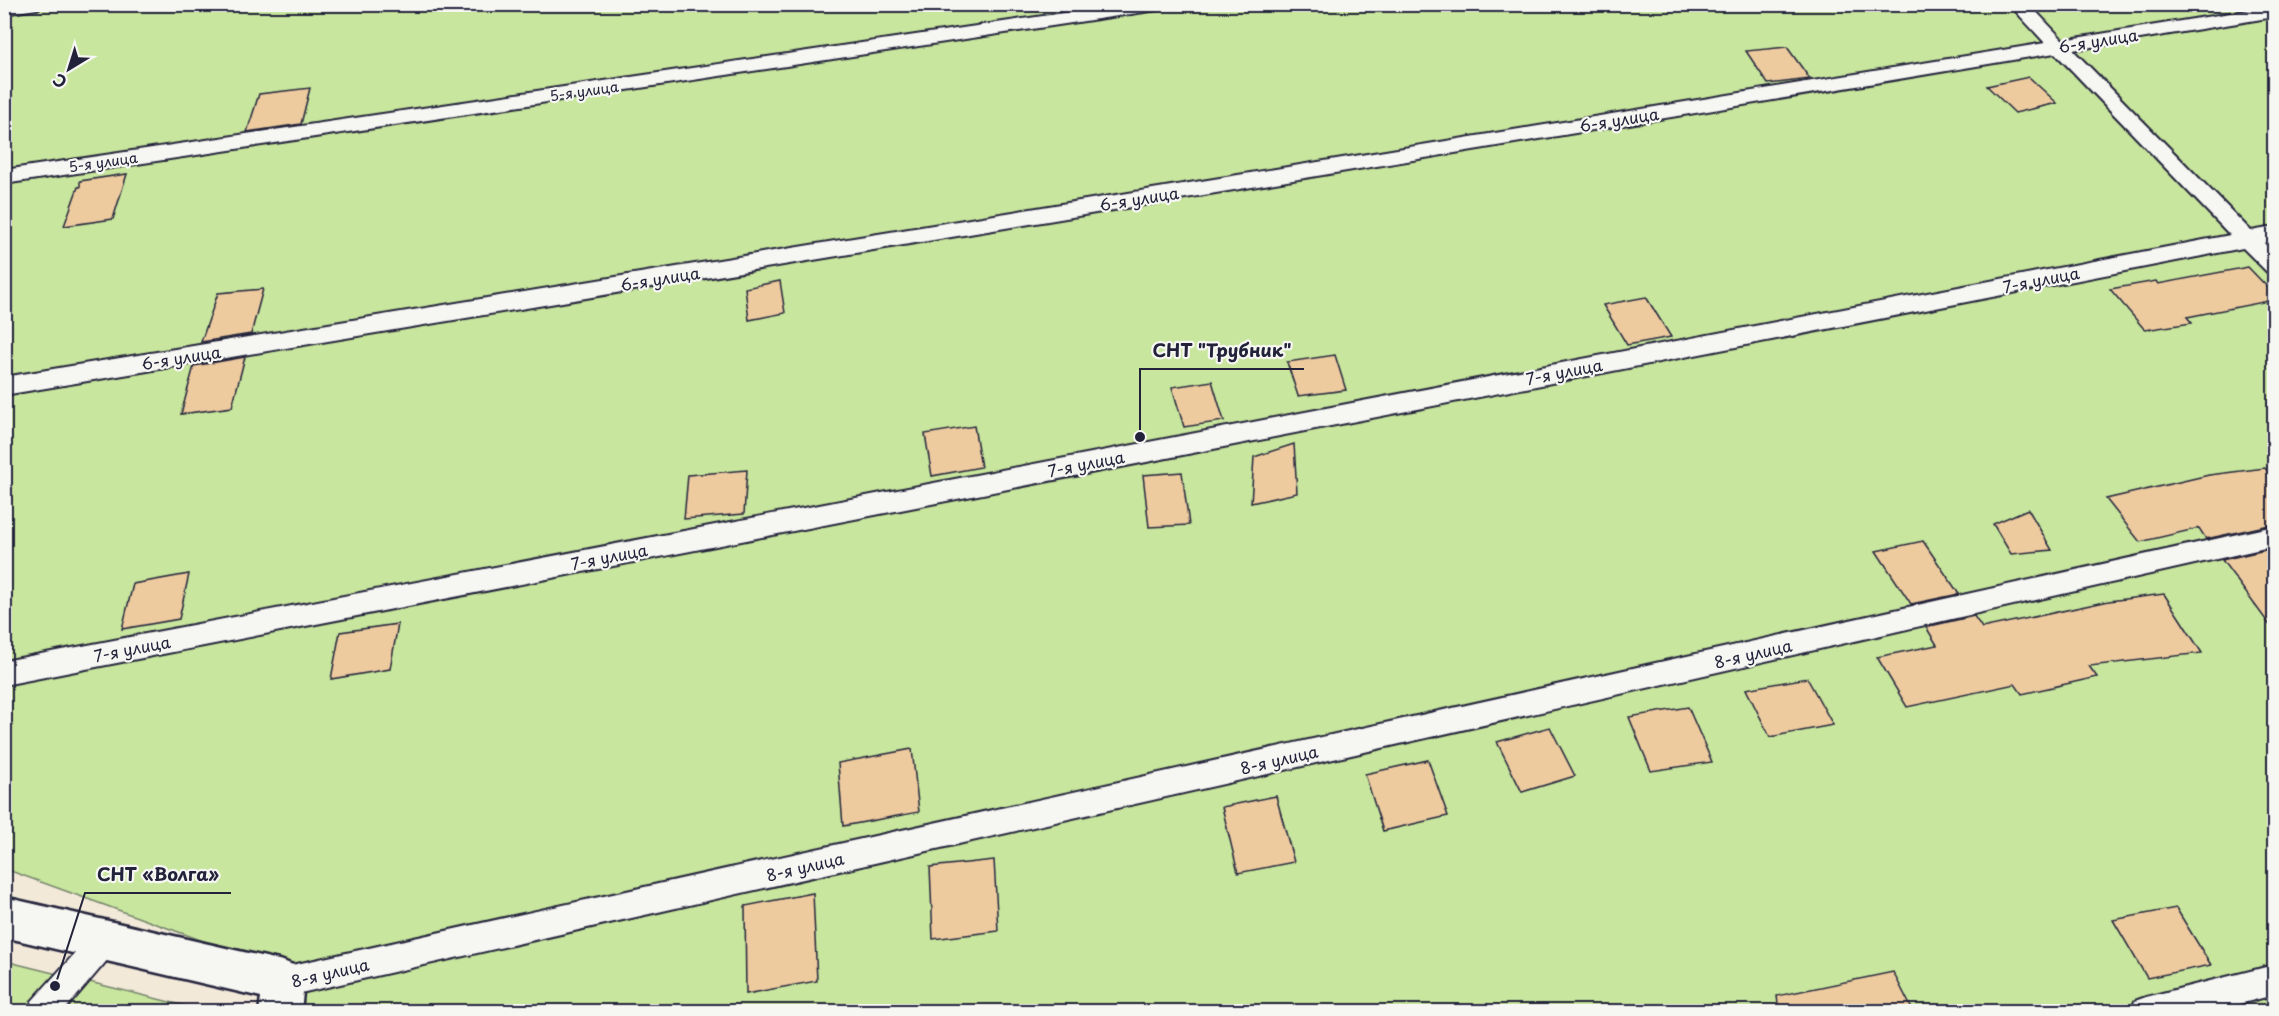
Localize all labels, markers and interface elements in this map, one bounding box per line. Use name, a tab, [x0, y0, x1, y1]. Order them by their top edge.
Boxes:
street label: 6-я улица	[2056, 22, 2140, 58]
north arrow	[39, 39, 99, 99]
text: С	[47, 68, 71, 95]
street label: 5-я улица	[548, 76, 620, 106]
street label: 6-я улица	[1577, 101, 1661, 137]
street label: 5-я улица	[67, 147, 139, 177]
street label: 6-я улица	[1097, 180, 1181, 216]
street label: 6-я улица	[618, 260, 702, 296]
street label: 7-я улица	[2001, 260, 2081, 298]
callout: СНТ "Трубник"	[1140, 333, 1304, 369]
text: СНТ "Трубник"	[1153, 336, 1292, 363]
street label: 6-я улица	[139, 339, 223, 375]
street label: 7-я улица	[1524, 352, 1604, 390]
street label: 7-я улица	[1046, 444, 1126, 482]
street label: 7-я улица	[569, 537, 649, 575]
street label: 7-я улица	[92, 629, 172, 667]
street label: 8-я улица	[1712, 632, 1794, 674]
street label: 8-я улица	[1238, 738, 1320, 780]
street label: 8-я улица	[764, 845, 846, 887]
callout: СНТ «Волга»	[85, 857, 231, 893]
text: СНТ «Волга»	[97, 860, 219, 887]
street label: 8-я улица	[289, 951, 371, 993]

